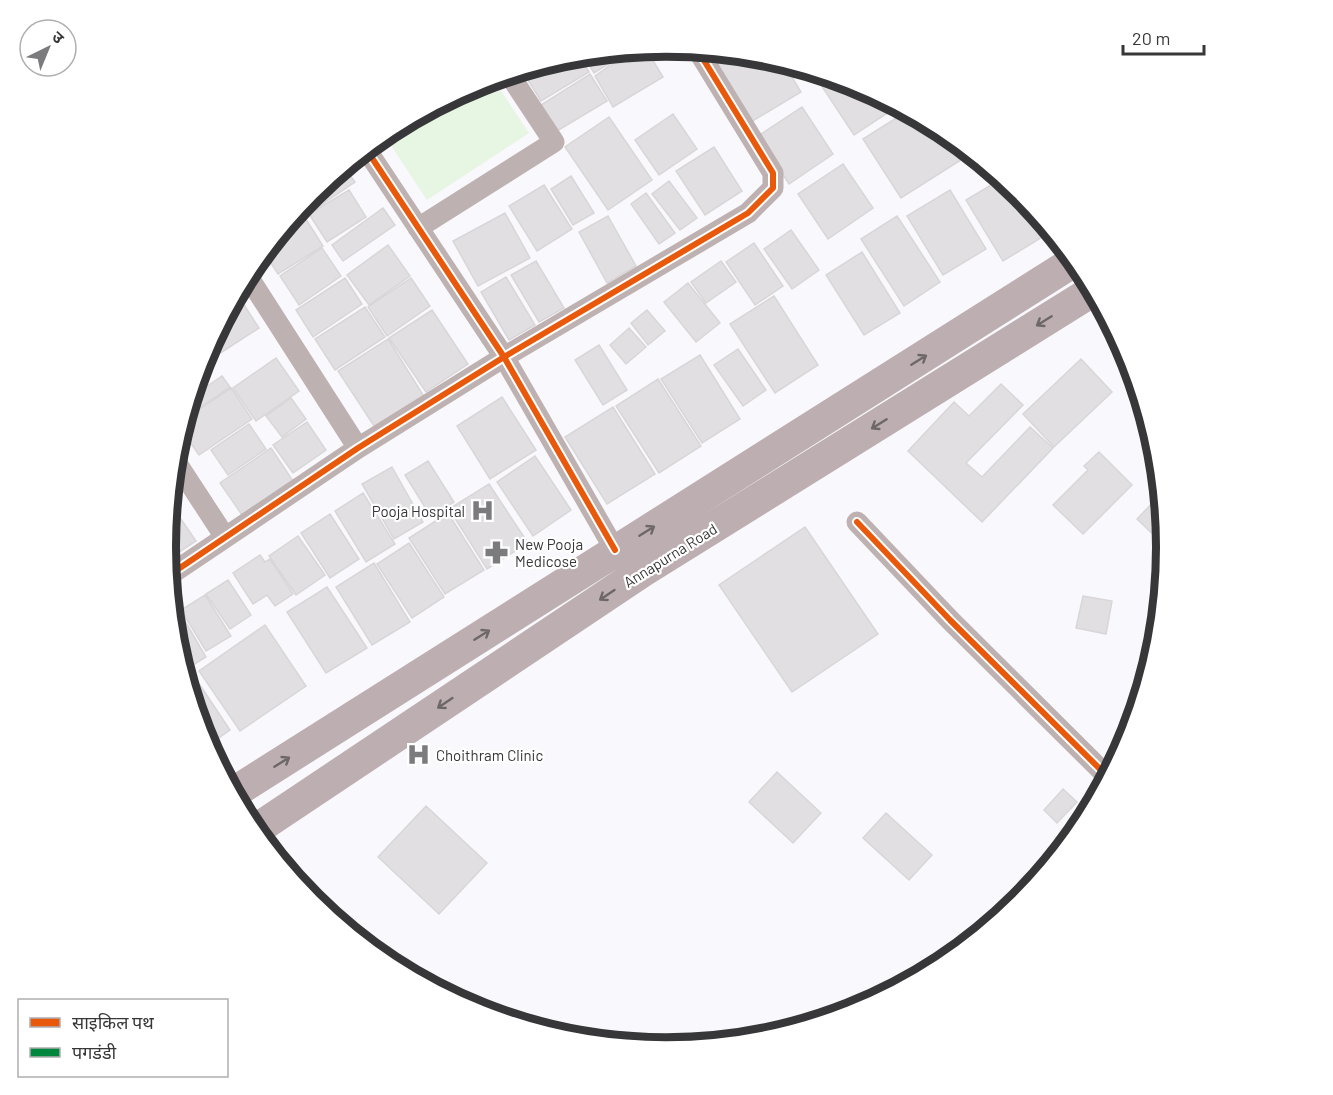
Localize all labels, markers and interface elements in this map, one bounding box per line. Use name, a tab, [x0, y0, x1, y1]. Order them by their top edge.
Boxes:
north arrow	[18, 18, 78, 78]
scale bar	[1123, 18, 1204, 56]
text: उ	[49, 27, 69, 47]
text: 20 m	[1132, 27, 1170, 49]
one-way arrow	[1036, 314, 1053, 327]
one-way arrow	[910, 354, 927, 366]
one-way arrow	[871, 418, 888, 430]
hospital icon: Pooja Hospital	[470, 498, 496, 524]
place label: Pooja Hospital	[372, 502, 465, 520]
street label: Annapurna Road	[620, 519, 720, 591]
one-way arrow	[638, 524, 655, 536]
place label: New Pooja Medicose	[515, 535, 583, 570]
pharmacy icon: New Pooja Medicose	[484, 540, 510, 566]
one-way arrow	[600, 589, 616, 601]
one-way arrow	[473, 629, 490, 641]
one-way arrow	[437, 697, 454, 709]
hospital icon: Choithram Clinic	[405, 742, 431, 768]
place label: Choithram Clinic	[436, 746, 543, 764]
one-way arrow	[273, 756, 290, 768]
legend	[18, 999, 228, 1077]
text: साइकिल पथ	[72, 1011, 154, 1033]
text: पगडंडी	[72, 1041, 117, 1063]

